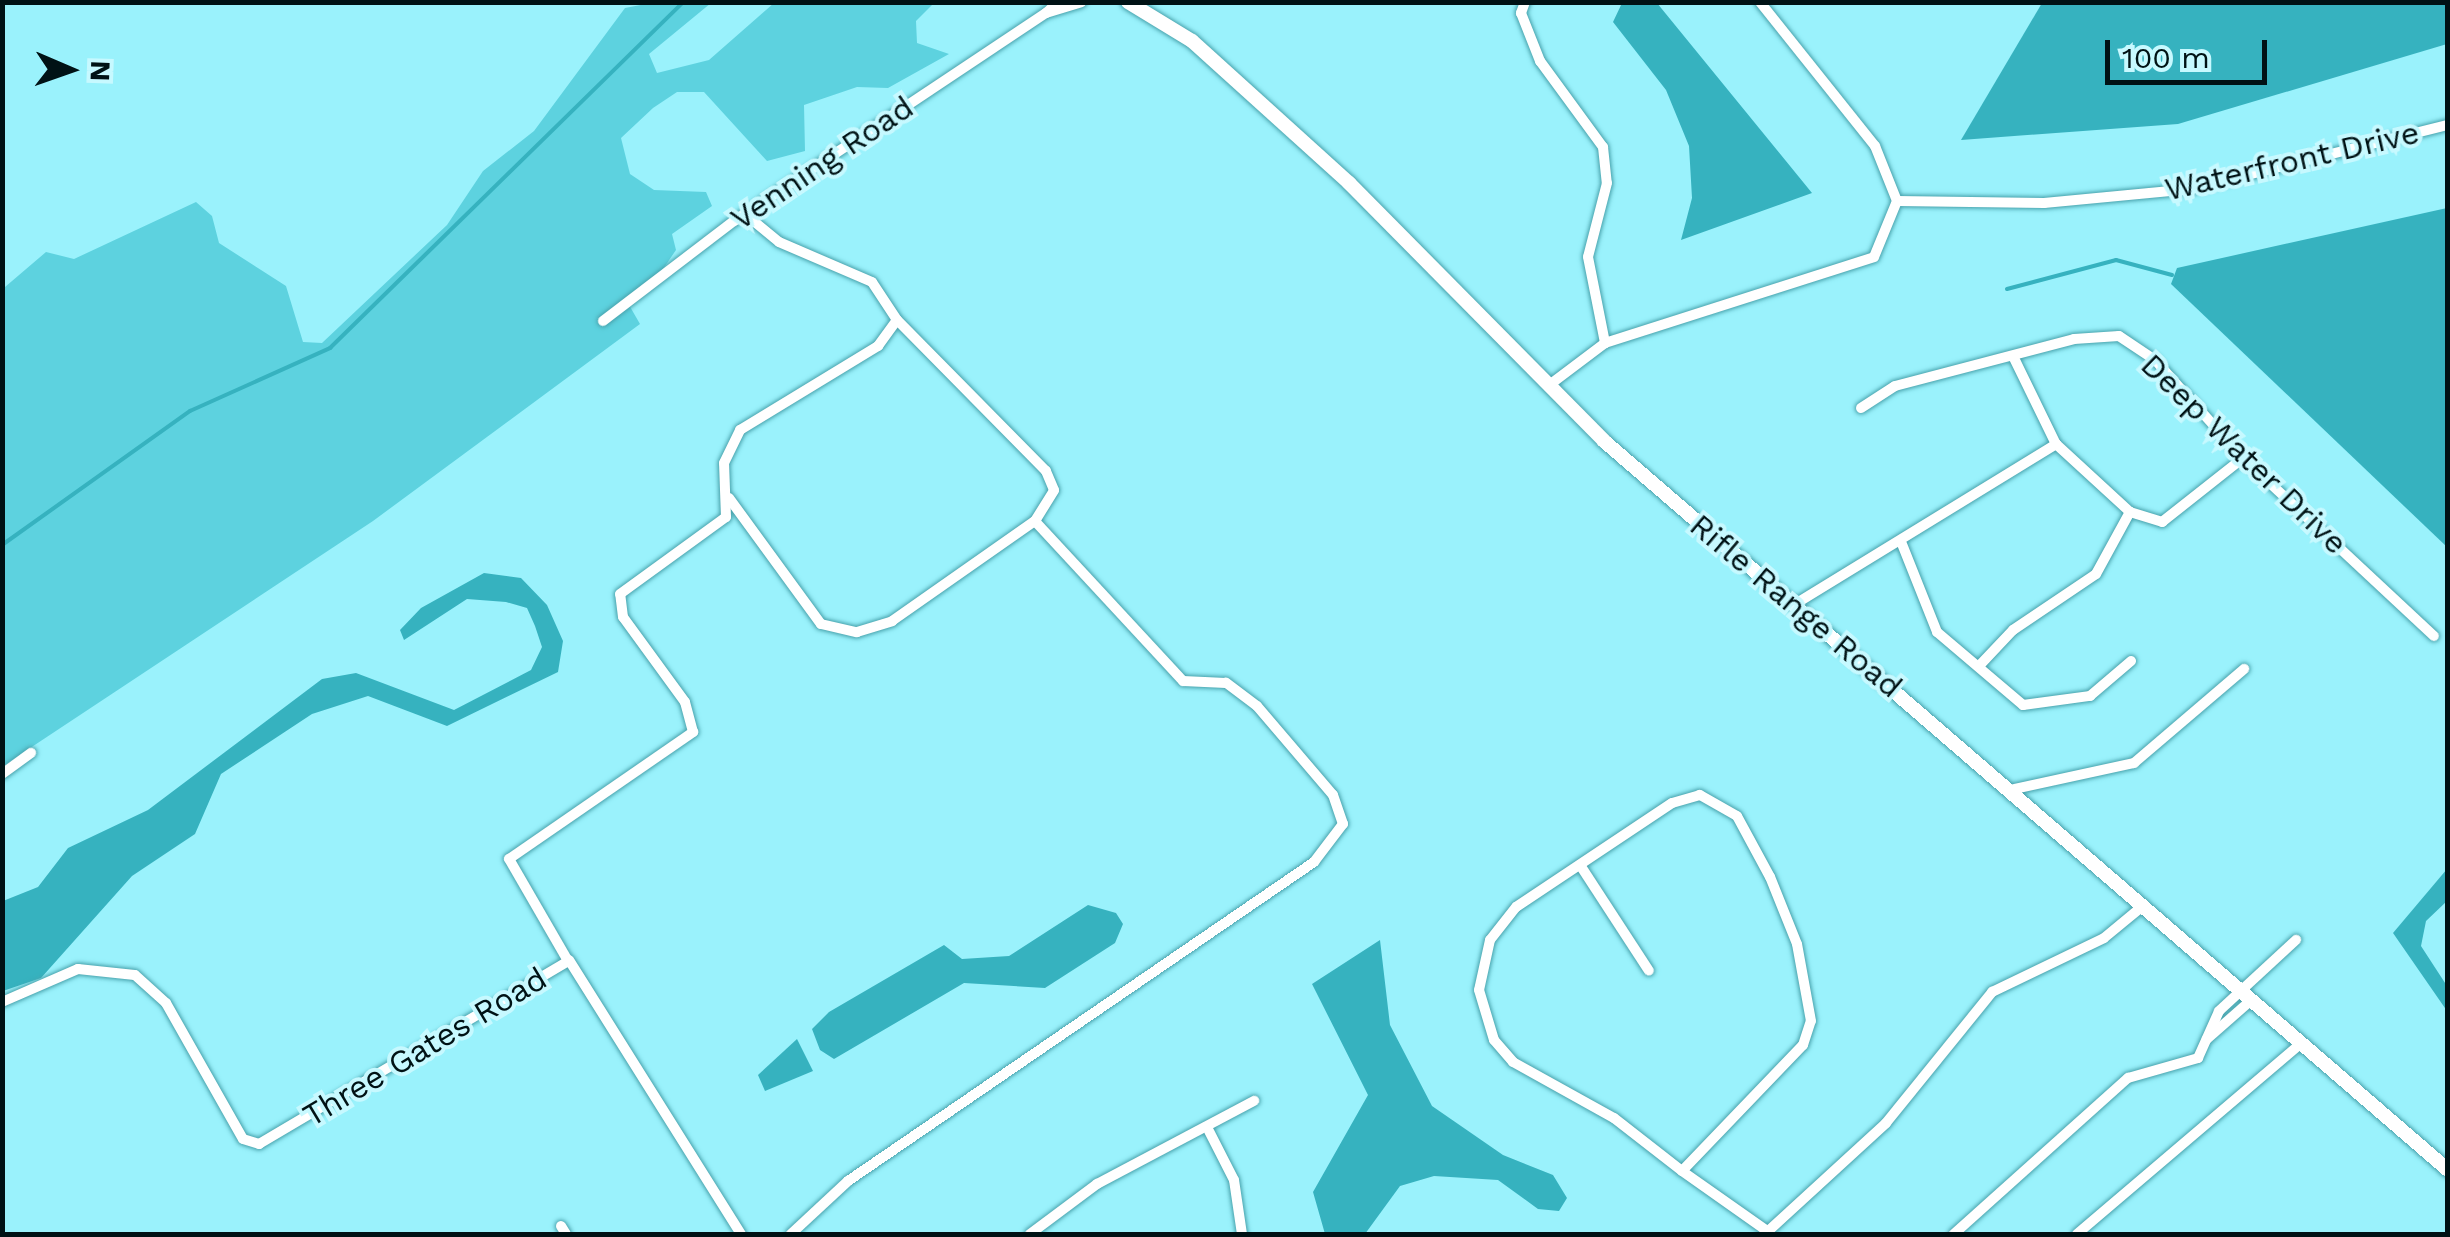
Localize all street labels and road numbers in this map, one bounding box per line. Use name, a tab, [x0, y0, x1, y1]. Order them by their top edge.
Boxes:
street label: Venning Road	[724, 88, 920, 238]
street label: Waterfront Drive	[2161, 113, 2423, 209]
street label: Deep Water Drive	[2132, 345, 2356, 563]
street label: Rifle Range Road	[1682, 506, 1910, 706]
street label: Three Gates Road	[296, 959, 554, 1135]

